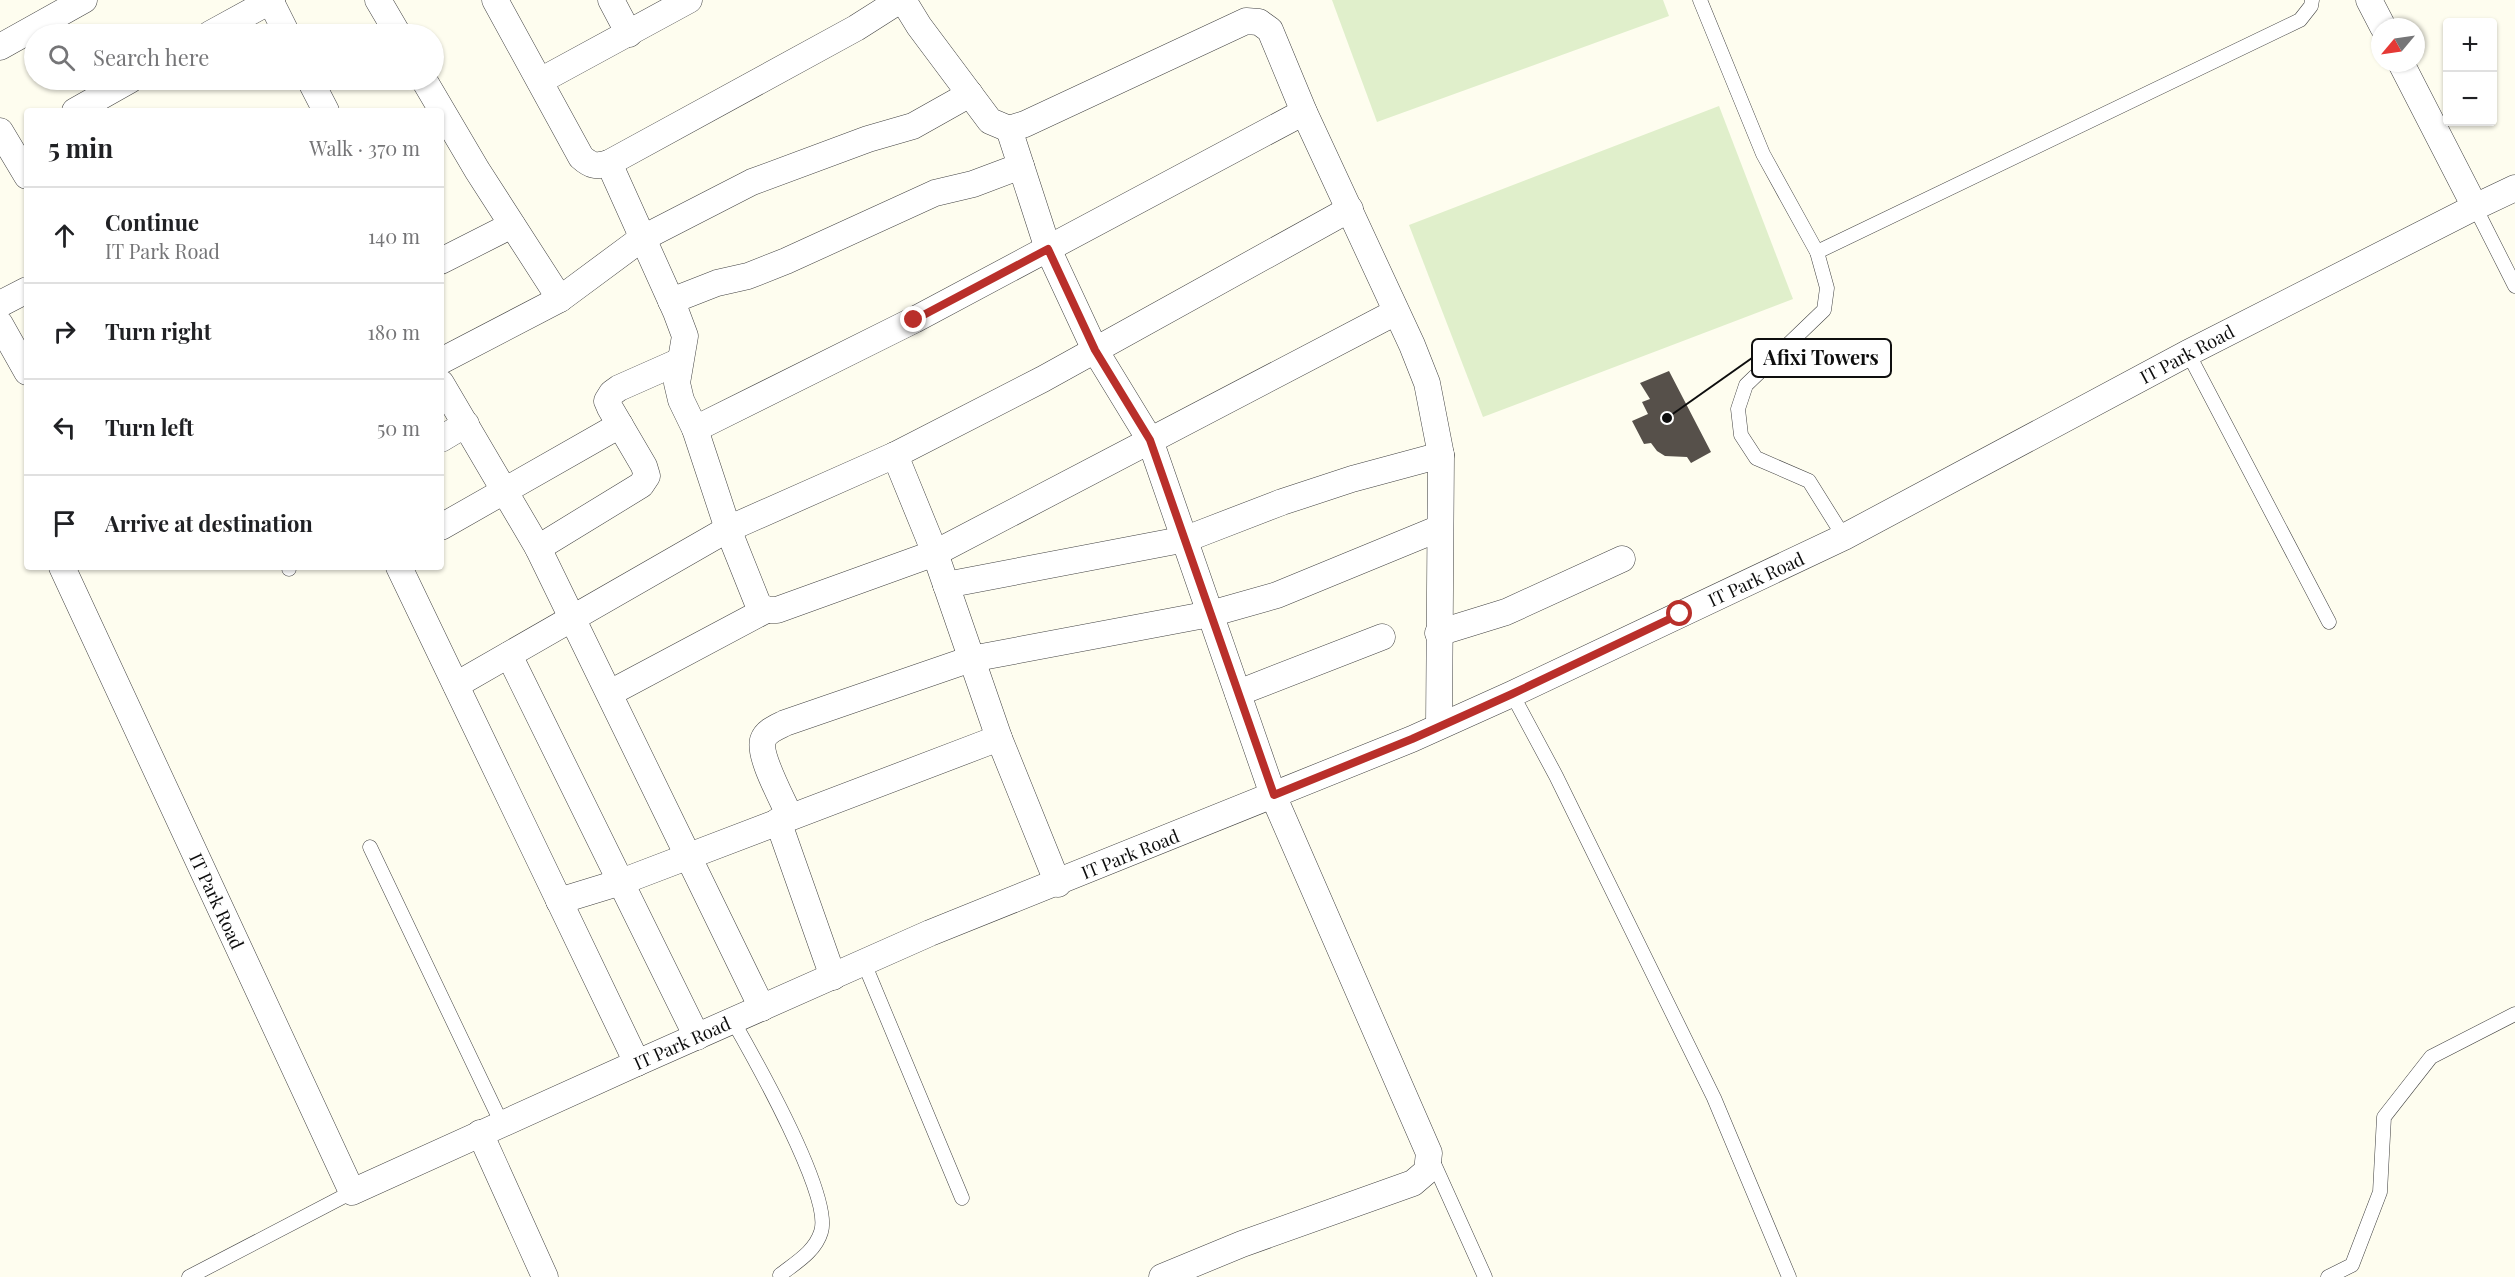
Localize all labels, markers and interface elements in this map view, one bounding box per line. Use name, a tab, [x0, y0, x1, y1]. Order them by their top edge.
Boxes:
north arrow	[2371, 18, 2425, 72]
map controls	[2443, 18, 2497, 126]
button: +	[2443, 18, 2497, 72]
search box	[24, 24, 444, 90]
icon: search	[45, 41, 78, 74]
text: Search here	[93, 42, 209, 72]
button: −	[2443, 72, 2497, 126]
text: 5 min	[48, 130, 113, 165]
text: Walk · 370 m	[309, 134, 420, 161]
text: Continue	[105, 207, 199, 237]
icon: ahead	[48, 219, 81, 252]
text: 140 m	[368, 222, 420, 249]
text: IT Park Road	[105, 237, 220, 264]
route end	[900, 306, 926, 332]
icon: right	[48, 315, 81, 348]
text: Turn right	[105, 316, 211, 346]
text: 180 m	[367, 318, 420, 345]
street label: IT Park Road	[2136, 319, 2239, 389]
callout: Afixi Towers	[1752, 339, 1891, 377]
text: Afixi Towers	[1762, 343, 1879, 370]
icon: left	[48, 411, 81, 444]
text: Turn left	[105, 412, 194, 442]
text: 50 m	[377, 414, 420, 441]
icon: arrive	[48, 507, 81, 540]
text: Arrive at destination	[105, 508, 313, 538]
street label: IT Park Road	[1704, 546, 1808, 612]
route start	[1666, 600, 1692, 626]
street label: IT Park Road	[1078, 823, 1183, 885]
street label: IT Park Road	[184, 849, 250, 953]
street label: IT Park Road	[630, 1011, 735, 1075]

